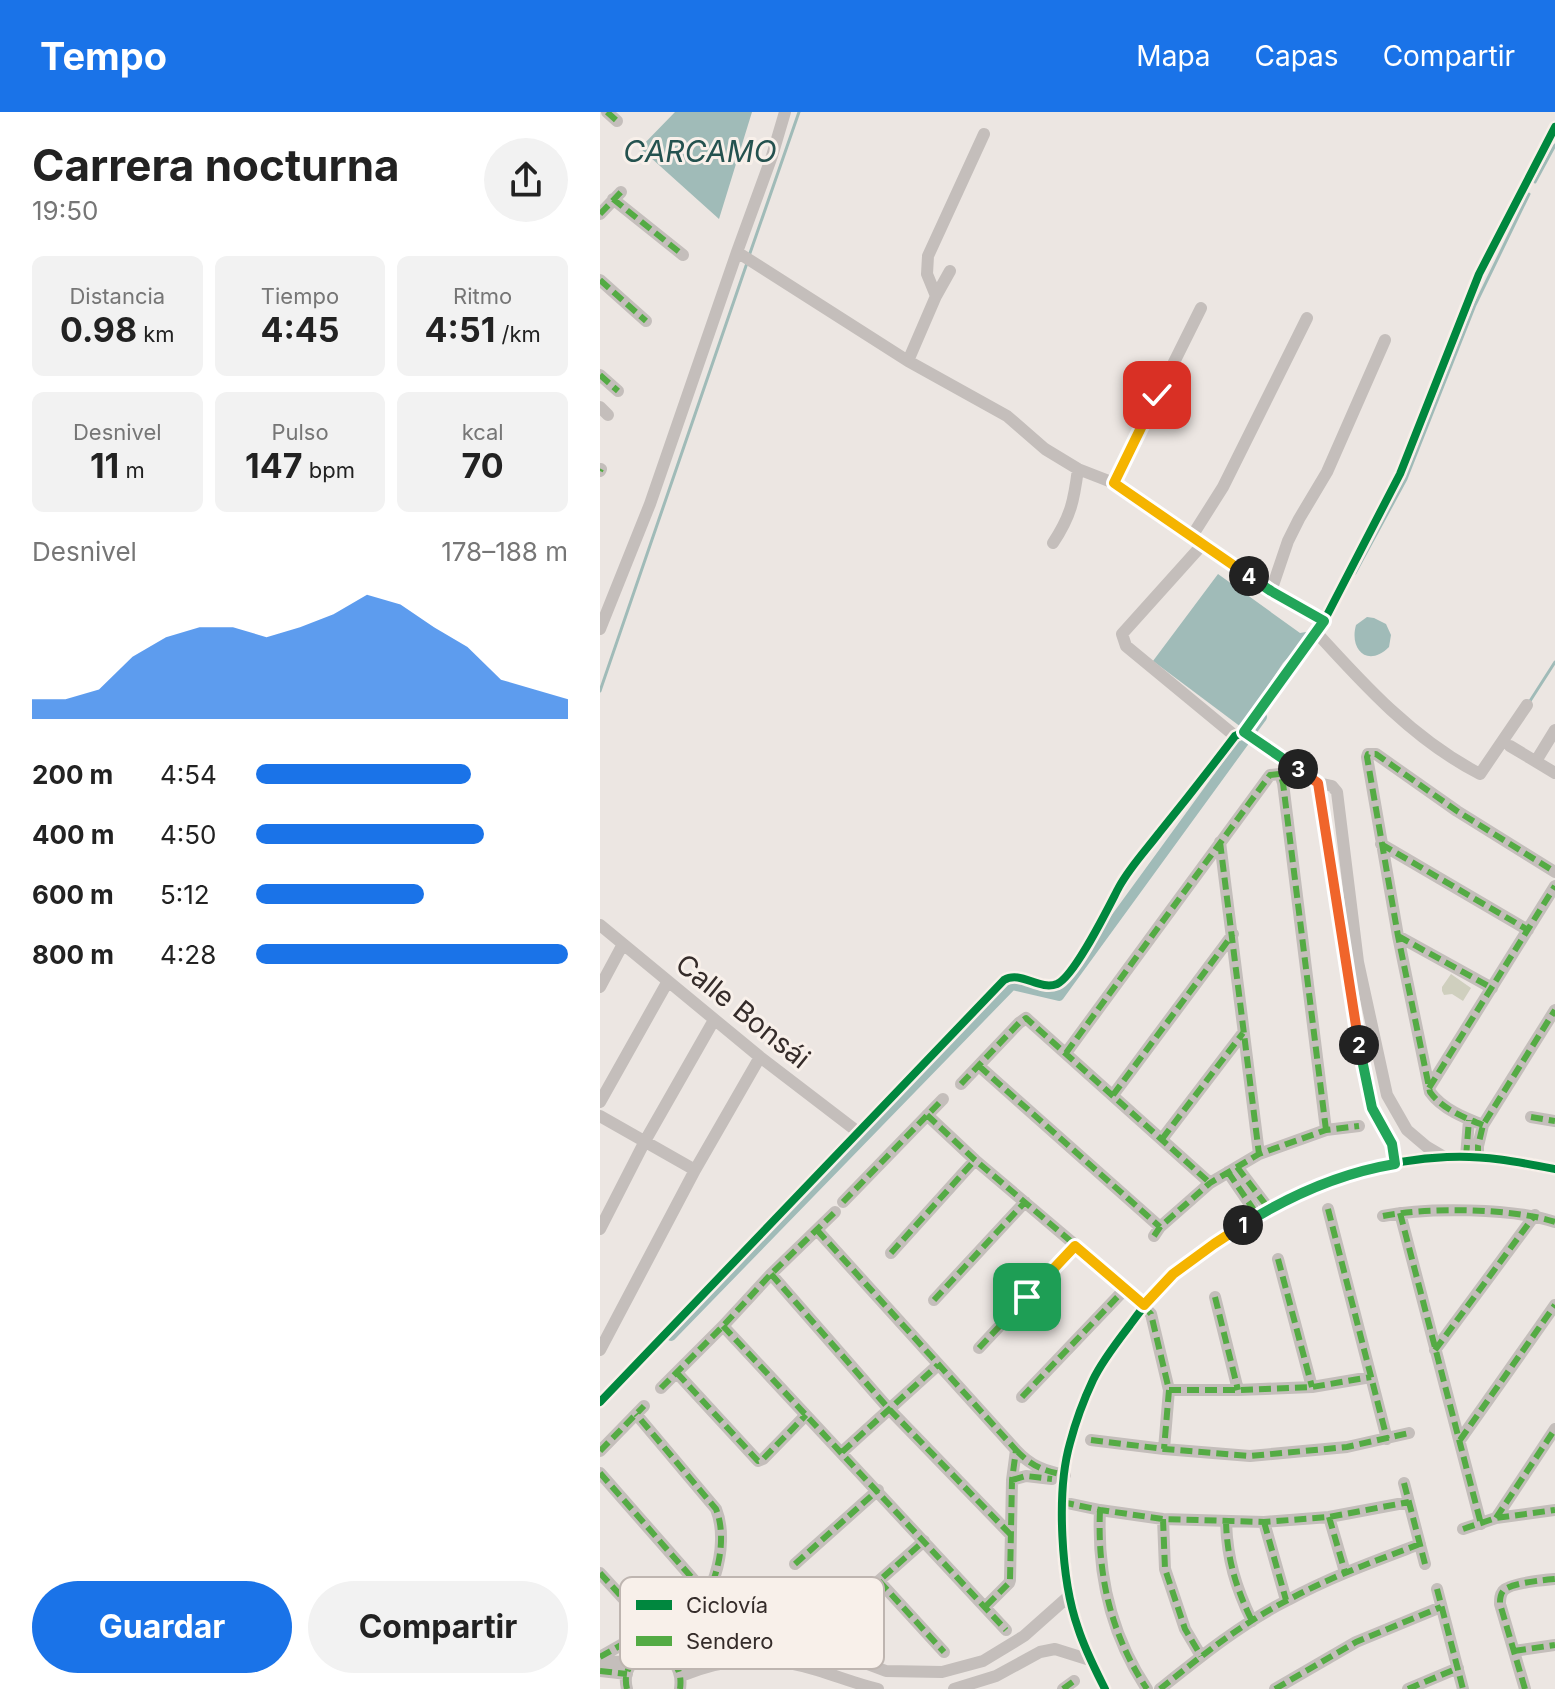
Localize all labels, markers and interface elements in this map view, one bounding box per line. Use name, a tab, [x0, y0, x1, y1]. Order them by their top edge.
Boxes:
text: Tempo	[40, 33, 167, 79]
text: Mapa	[1136, 39, 1211, 73]
text: Capas	[1255, 39, 1339, 73]
text: Compartir	[1383, 39, 1515, 73]
water label: CARCAMO	[623, 133, 777, 169]
text: Carrera nocturna	[32, 138, 400, 192]
button: share	[484, 138, 568, 222]
text: 19:50	[32, 195, 98, 226]
text: Distancia	[69, 283, 165, 309]
text: Tiempo	[261, 283, 339, 309]
text: Ritmo	[453, 283, 512, 309]
text: 0.98	[60, 309, 137, 350]
text: 4:45	[260, 309, 340, 350]
text: 4:51	[425, 309, 495, 350]
text: km	[137, 321, 175, 347]
text: /km	[495, 321, 541, 347]
pin	[1123, 361, 1191, 429]
icon: check	[1135, 373, 1179, 417]
text: Desnivel	[73, 419, 162, 445]
text: Pulso	[271, 419, 329, 445]
text: kcal	[462, 419, 504, 445]
text: 11	[90, 445, 119, 486]
text: 147	[245, 445, 303, 486]
text: 70	[462, 445, 504, 486]
text: m	[119, 457, 145, 483]
text: bpm	[303, 457, 355, 483]
text: Desnivel	[32, 536, 137, 567]
text: 178–188 m	[441, 536, 568, 567]
pin: 4	[1229, 556, 1269, 596]
text: 4	[1242, 563, 1256, 589]
pin: 3	[1278, 749, 1318, 789]
text: 3	[1291, 756, 1305, 782]
text: 200 m	[32, 759, 113, 790]
text: 4:54	[160, 759, 217, 790]
text: 400 m	[32, 819, 115, 850]
text: 4:50	[160, 819, 217, 850]
text: 600 m	[32, 879, 114, 910]
text: 5:12	[160, 879, 210, 910]
text: 800 m	[32, 939, 114, 970]
text: 4:28	[160, 939, 216, 970]
street label: Calle Bonsái	[669, 947, 817, 1075]
pin: 2	[1339, 1025, 1379, 1065]
text: 2	[1352, 1032, 1366, 1058]
pin: 1	[1223, 1205, 1263, 1245]
text: 1	[1238, 1212, 1248, 1238]
pin	[993, 1263, 1061, 1331]
icon: arrive	[1005, 1275, 1049, 1319]
legend	[620, 1577, 884, 1669]
button: Guardar	[32, 1581, 292, 1673]
button: Compartir	[308, 1581, 568, 1673]
text: Ciclovía	[686, 1592, 768, 1618]
text: Sendero	[686, 1628, 773, 1654]

